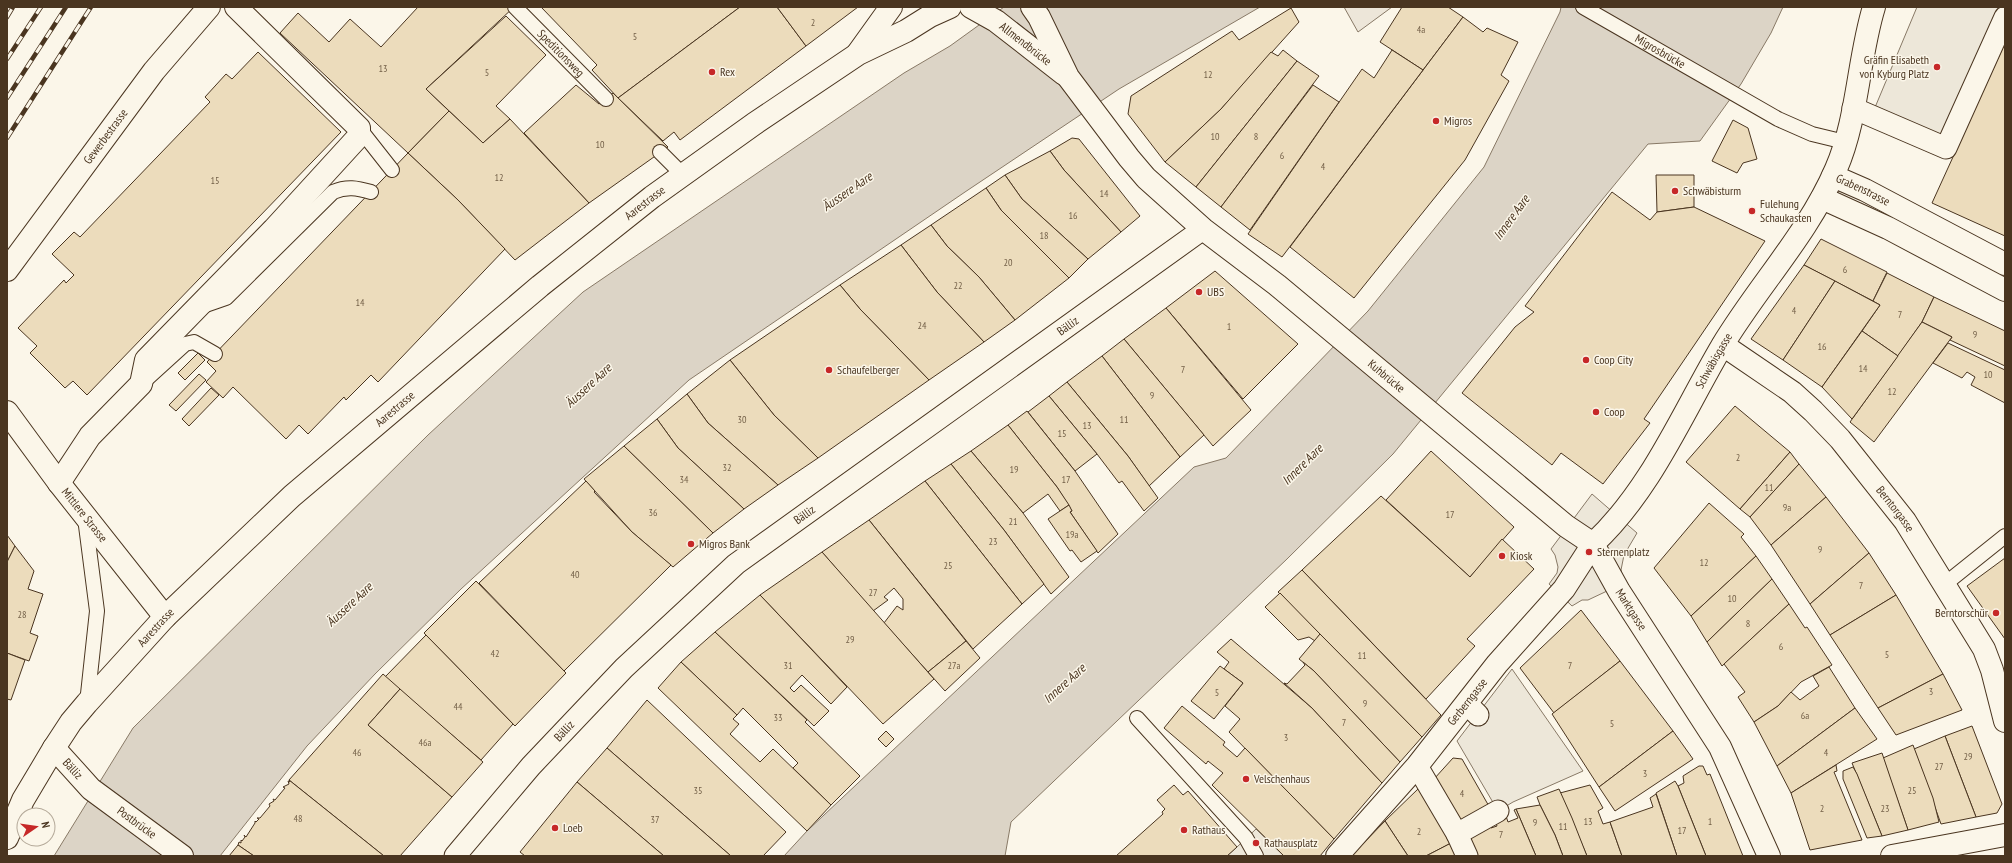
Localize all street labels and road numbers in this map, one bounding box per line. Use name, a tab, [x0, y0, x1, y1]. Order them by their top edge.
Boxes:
street label: Allmendbrücke	[997, 19, 1055, 69]
street label: Speditionsweg	[534, 26, 588, 80]
street label: Migrosbrücke	[1633, 31, 1688, 71]
street label: Gewerbestrasse	[80, 106, 131, 167]
street label: Grabenstrasse	[1834, 170, 1893, 209]
street label: Aarestrasse	[621, 182, 668, 223]
street label: Bälliz	[1054, 313, 1081, 338]
street label: Schwäbisgasse	[1692, 330, 1735, 391]
street label: Kuhbrücke	[1365, 356, 1408, 395]
street label: Aarestrasse	[372, 387, 417, 430]
street label: Berntorgasse	[1873, 483, 1918, 535]
street label: Mittlere Strasse	[59, 485, 111, 545]
street label: Bälliz	[790, 502, 818, 527]
street label: Marktgasse	[1612, 586, 1650, 633]
street label: Aarestrasse	[134, 604, 177, 649]
street label: Gerberngasse	[1444, 675, 1490, 728]
street label: Bälliz	[550, 717, 577, 744]
street label: Bälliz	[60, 755, 86, 782]
street label: Postbrücke	[114, 803, 160, 842]

